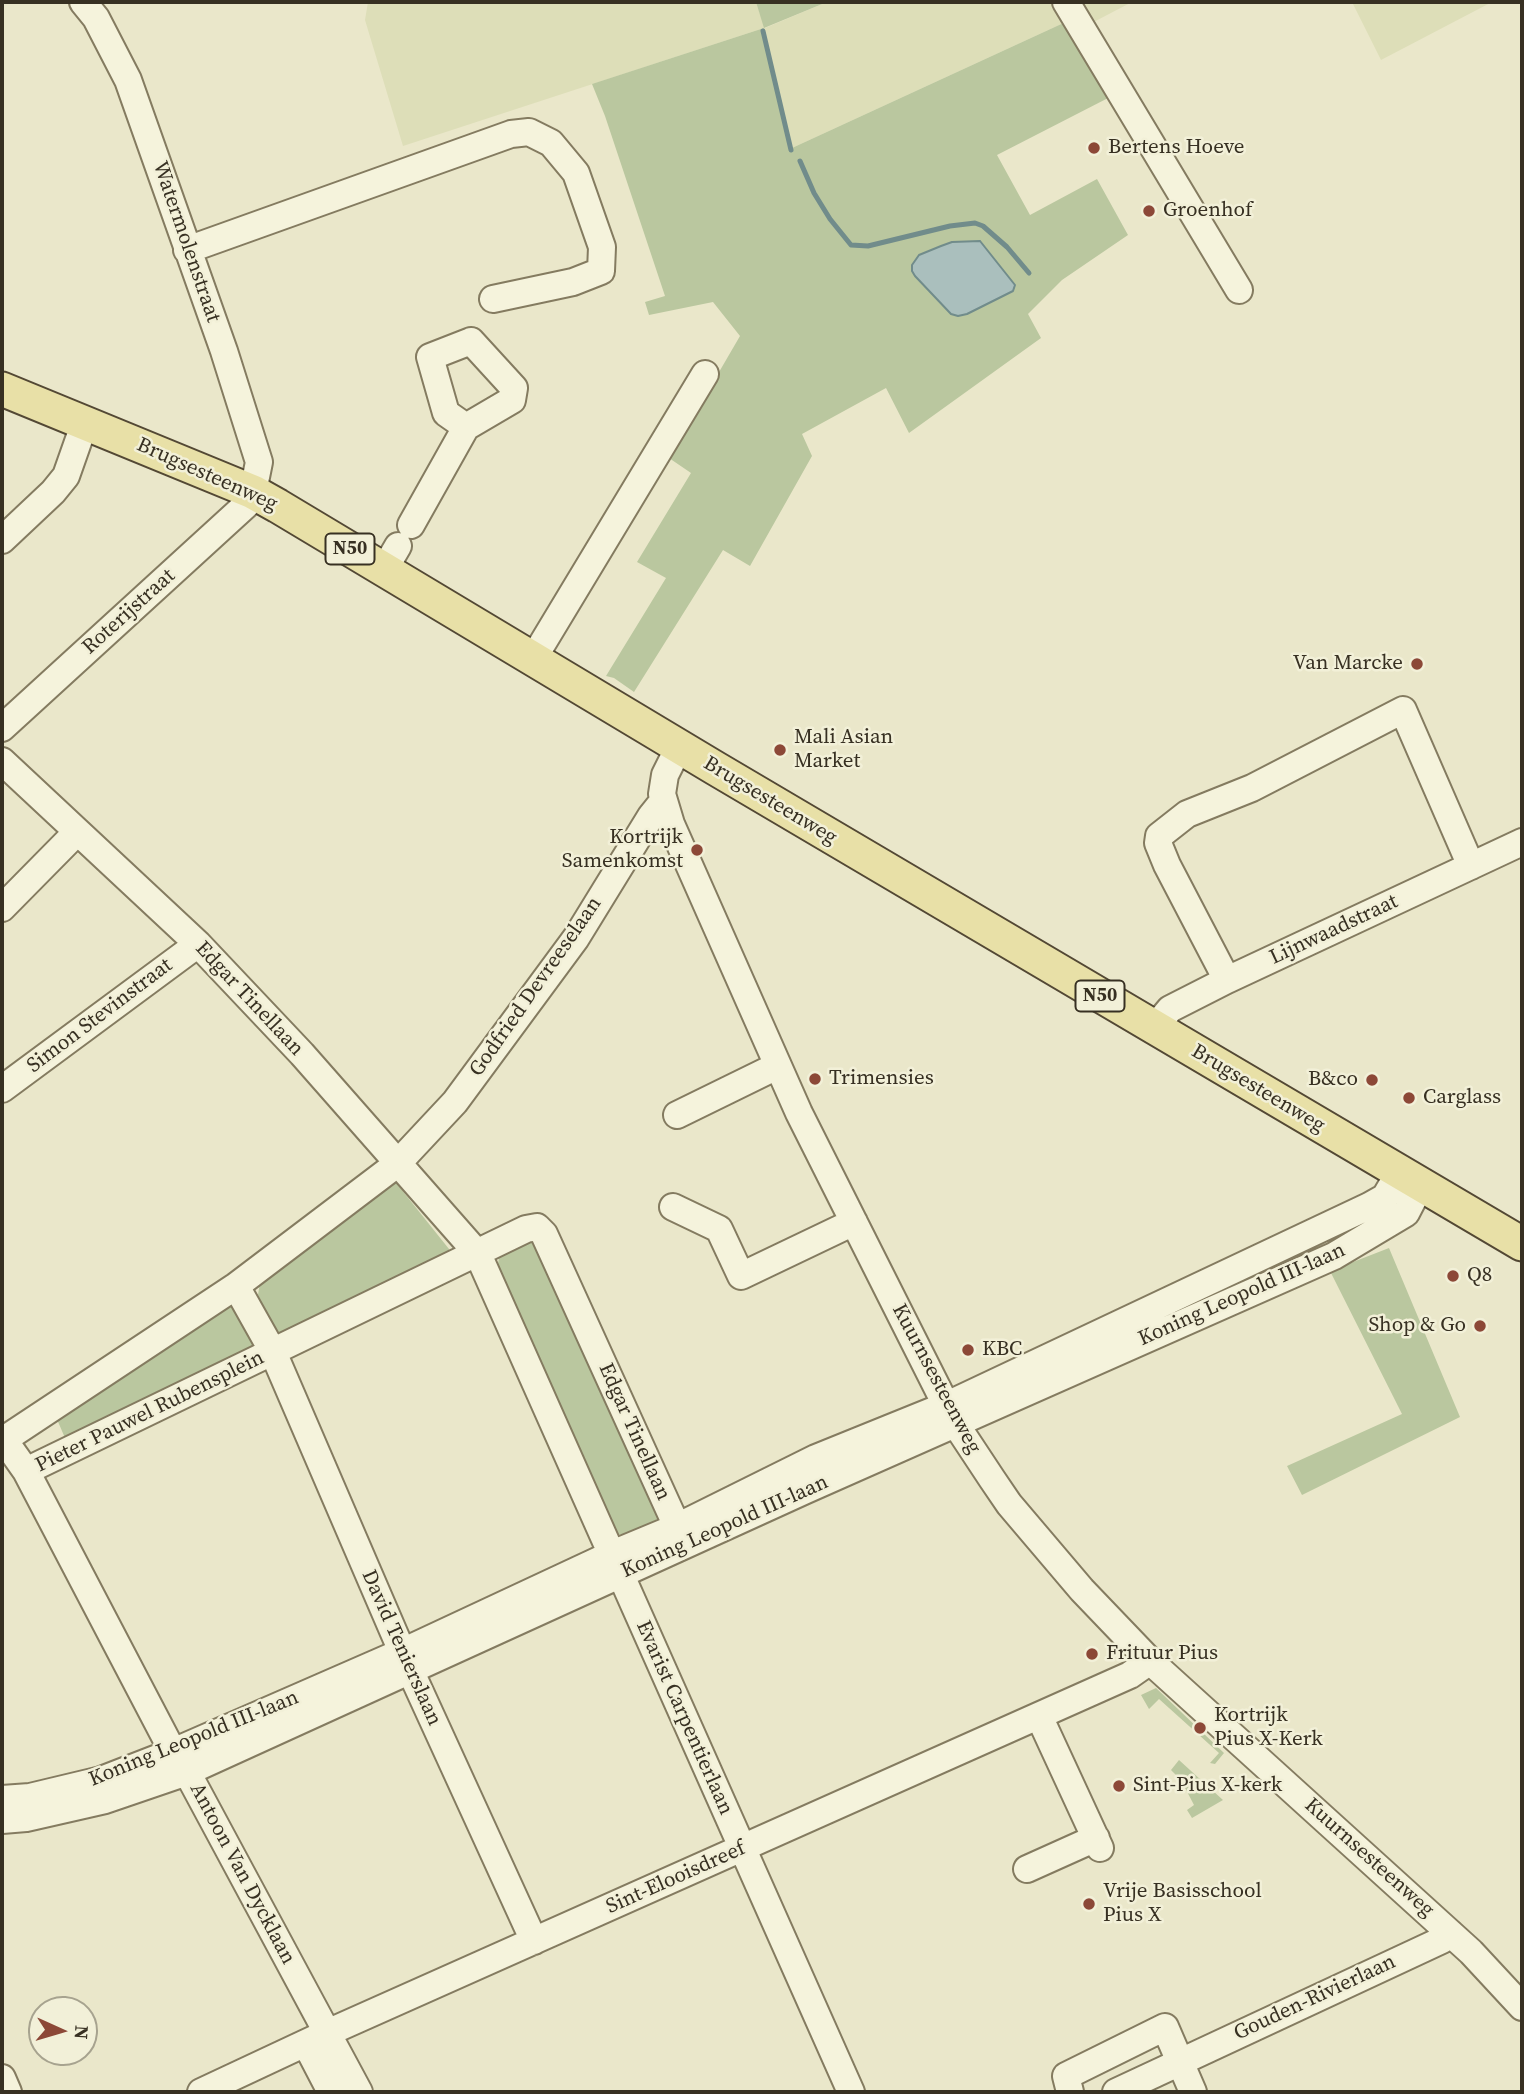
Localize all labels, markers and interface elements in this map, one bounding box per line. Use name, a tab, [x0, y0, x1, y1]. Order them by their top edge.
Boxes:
place label: Bertens Hoeve	[1108, 135, 1245, 161]
marker: Bertens Hoeve	[1086, 140, 1102, 156]
street label: Watermolenstraat	[147, 158, 225, 326]
place label: Groenhof	[1163, 198, 1253, 224]
marker: Groenhof	[1141, 203, 1157, 219]
street label: Brugsesteenweg	[133, 433, 281, 517]
road number: N50	[326, 534, 374, 564]
street label: Roterijstraat	[77, 564, 181, 660]
place label: Van Marcke	[1293, 651, 1403, 677]
marker: Van Marcke	[1409, 656, 1425, 672]
place label: Mali Asian Market	[794, 725, 893, 775]
marker: Mali Asian Market	[772, 742, 788, 758]
street label: Brugsesteenweg	[699, 751, 841, 851]
place label: Kortrijk Samenkomst	[562, 825, 683, 875]
marker: Kortrijk Samenkomst	[689, 842, 705, 858]
street label: Lijnwaadstraat	[1266, 889, 1402, 971]
street label: Godfried Devreeselaan	[464, 892, 608, 1082]
street label: Edgar Tinellaan	[189, 936, 309, 1062]
street label: Simon Stevinstraat	[22, 953, 178, 1079]
road number: N50	[1076, 980, 1124, 1012]
street label: Brugsesteenweg	[1187, 1039, 1329, 1139]
place label: Trimensies	[829, 1066, 934, 1092]
place label: B&co	[1308, 1067, 1358, 1093]
marker: Trimensies	[807, 1071, 823, 1087]
marker: B&co	[1364, 1072, 1380, 1088]
place label: Carglass	[1423, 1085, 1501, 1111]
marker: Carglass	[1401, 1090, 1417, 1106]
street label: Koning Leopold III-laan	[1135, 1238, 1349, 1352]
place label: Q8	[1467, 1263, 1492, 1289]
marker: Q8	[1445, 1268, 1461, 1284]
street label: Kuurnsesteenweg	[886, 1300, 986, 1458]
place label: Shop & Go	[1369, 1313, 1466, 1339]
marker: Shop & Go	[1472, 1318, 1488, 1334]
place label: KBC	[982, 1337, 1022, 1363]
marker: KBC	[960, 1342, 976, 1358]
street label: Pieter Pauwel Rubensplein	[32, 1346, 268, 1478]
street label: Edgar Tinellaan	[592, 1359, 676, 1505]
street label: Koning Leopold III-laan	[618, 1470, 832, 1584]
street label: David Tenierslaan	[355, 1566, 447, 1730]
street label: Evarist Carpentierlaan	[630, 1617, 738, 1819]
place label: Frituur Pius	[1106, 1641, 1218, 1667]
marker: Frituur Pius	[1084, 1646, 1100, 1662]
street label: Koning Leopold III-laan	[86, 1685, 302, 1793]
place label: Kortrijk Pius X-Kerk	[1214, 1703, 1323, 1753]
marker: Kortrijk Pius X-Kerk	[1192, 1720, 1208, 1736]
place label: Sint-Pius X-kerk	[1133, 1773, 1282, 1799]
marker: Sint-Pius X-kerk	[1111, 1778, 1127, 1794]
street label: Antoon Van Dycklaan	[184, 1779, 300, 1969]
street label: Kuurnsesteenweg	[1299, 1793, 1439, 1923]
street label: Sint-Elooisdreef	[603, 1836, 749, 1920]
place label: Vrije Basisschool Pius X	[1103, 1879, 1262, 1929]
marker: Vrije Basisschool Pius X	[1081, 1896, 1097, 1912]
street label: Gouden-Rivierlaan	[1230, 1950, 1400, 2046]
north arrow	[28, 1996, 98, 2066]
text: N	[69, 2025, 95, 2040]

